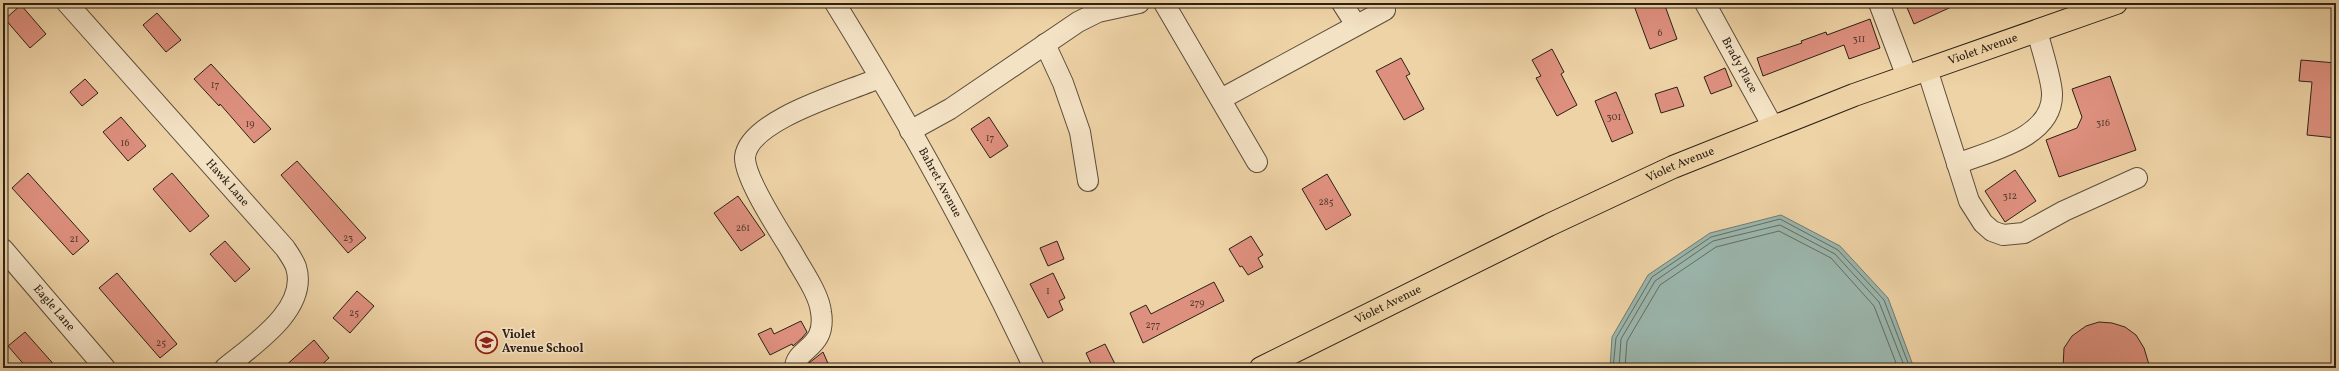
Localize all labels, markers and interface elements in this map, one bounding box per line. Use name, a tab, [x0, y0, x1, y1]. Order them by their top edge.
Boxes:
house number: 6	[1657, 26, 1663, 40]
street label: Violet Avenue	[1946, 30, 2020, 69]
house number: 311	[1853, 32, 1866, 46]
street label: Brady Place	[1717, 34, 1761, 96]
house number: 17	[211, 78, 220, 92]
house number: 301	[1607, 110, 1622, 124]
house number: 316	[2096, 116, 2110, 130]
house number: 19	[245, 117, 255, 131]
house number: 17	[986, 131, 995, 145]
house number: 16	[121, 136, 129, 150]
street label: Violet Avenue	[1644, 143, 1717, 186]
street label: Bahret Avenue	[914, 145, 965, 221]
street label: Hawk Lane	[202, 156, 253, 210]
house number: 312	[2003, 189, 2017, 203]
house number: 285	[1318, 195, 1334, 209]
house number: 261	[736, 221, 750, 235]
house number: 23	[343, 231, 353, 245]
house number: 21	[69, 232, 79, 246]
street label: Violet Avenue	[1352, 281, 1425, 328]
street label: Eagle Lane	[29, 282, 78, 335]
house number: 1	[1046, 284, 1050, 298]
house number: 279	[1189, 296, 1205, 310]
house number: 25	[349, 306, 359, 320]
house number: 277	[1146, 318, 1161, 332]
place label: Violet Avenue School	[502, 327, 584, 357]
school or university icon: Violet Avenue School	[473, 329, 499, 355]
house number: 25	[156, 336, 166, 350]

